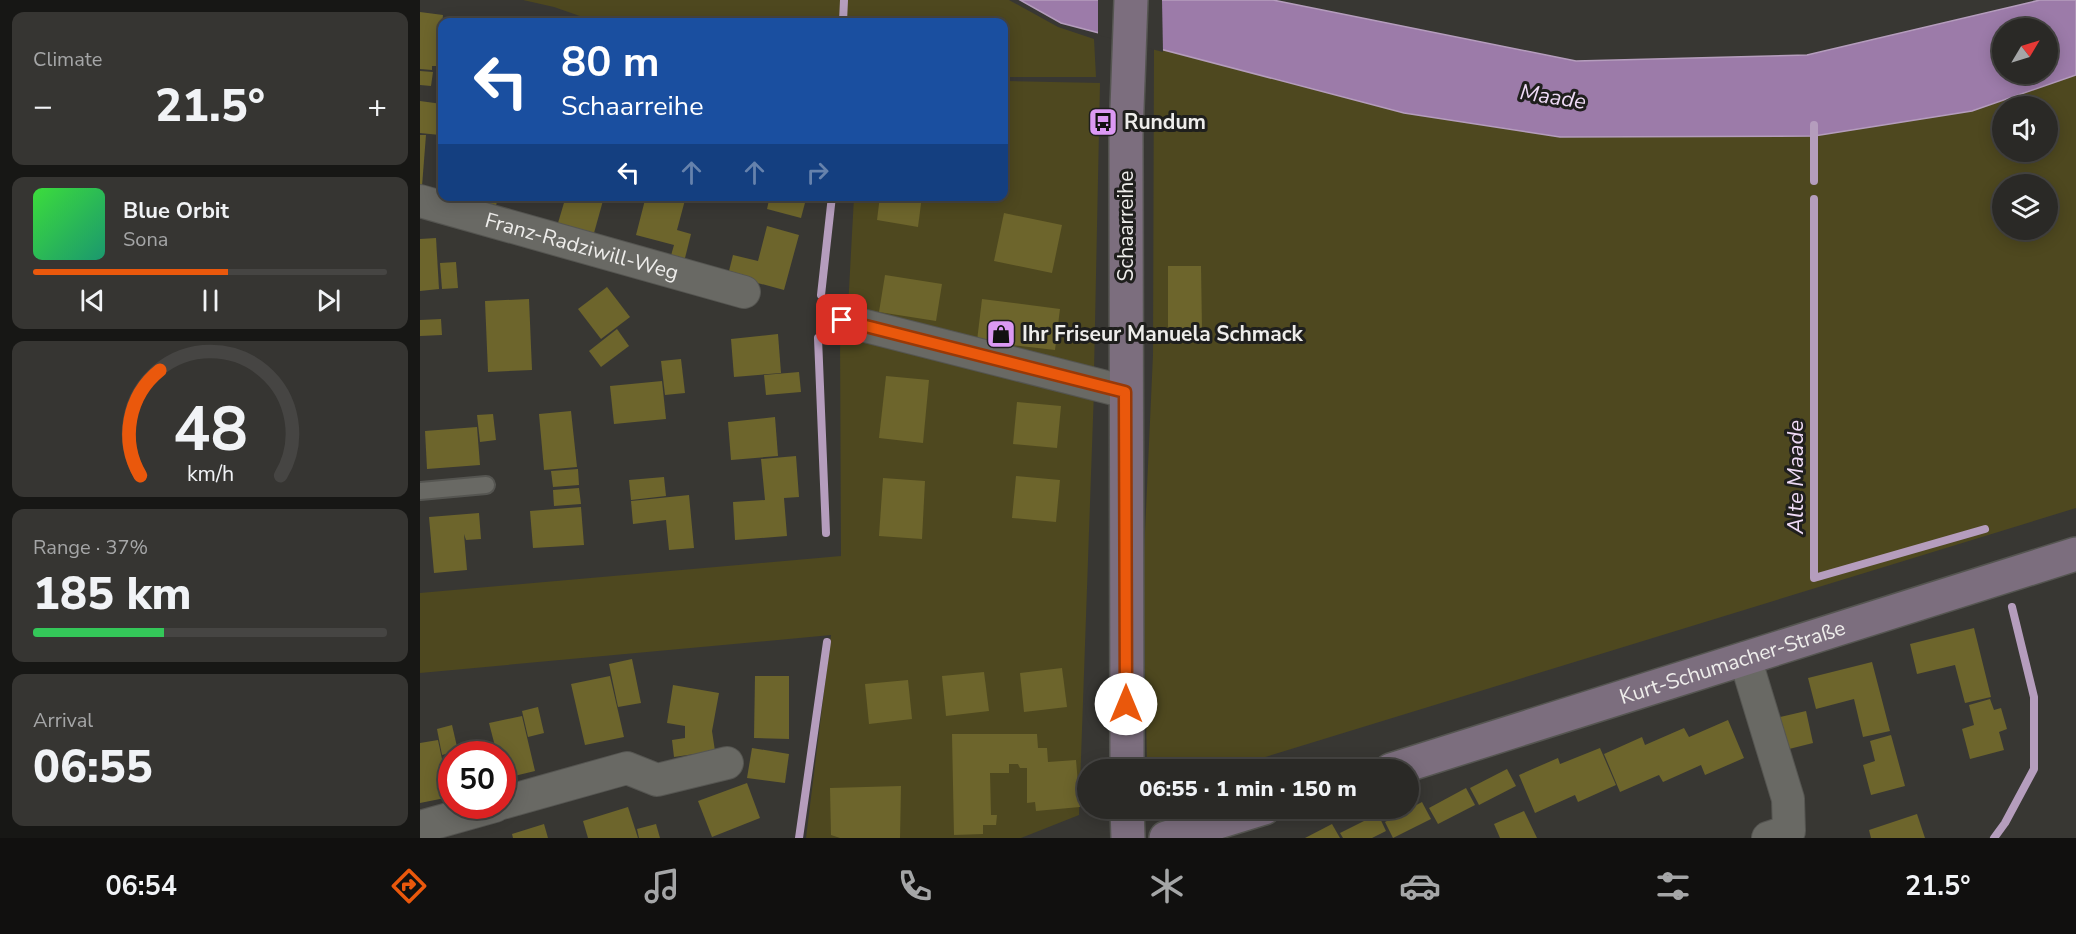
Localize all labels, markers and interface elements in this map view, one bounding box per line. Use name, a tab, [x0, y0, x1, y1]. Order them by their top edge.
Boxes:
north arrow	[1992, 18, 2058, 84]
map controls	[1992, 18, 2058, 240]
text: 80 m	[561, 34, 660, 91]
icon: left	[462, 42, 540, 120]
text: Climate	[33, 46, 102, 73]
text: 21.5°	[155, 76, 265, 137]
water label: Maade	[1518, 77, 1589, 117]
text: −	[33, 84, 53, 129]
text: +	[367, 84, 387, 129]
text: Schaarreihe	[561, 88, 704, 125]
button: sound	[1992, 96, 2058, 162]
bus stop icon: Rundum	[1087, 106, 1119, 138]
place label: Rundum	[1124, 108, 1206, 136]
icon: left	[612, 156, 645, 189]
icon: ahead	[675, 156, 708, 189]
icon: ahead	[738, 156, 771, 189]
icon: right	[801, 156, 834, 189]
street label: Schaarreihe	[1112, 171, 1140, 281]
button: layers	[1992, 174, 2058, 240]
text: Blue Orbit	[123, 196, 229, 226]
street label: Franz-Radziwill-Weg	[482, 206, 682, 287]
text: Sona	[123, 226, 168, 253]
icon: previous	[76, 284, 109, 317]
icon: pause	[194, 284, 227, 317]
icon: next	[312, 284, 345, 317]
pin	[816, 294, 867, 345]
icon: arrive	[825, 303, 858, 336]
shop icon: Ihr Friseur Manuela Schmack	[985, 318, 1017, 350]
place label: Ihr Friseur Manuela Schmack	[1022, 320, 1304, 348]
text: 48	[173, 387, 247, 472]
water label: Alte Maade	[1781, 420, 1811, 535]
text: km/h	[186, 459, 234, 489]
text: Range · 37%	[33, 534, 148, 561]
text: 185 km	[33, 564, 192, 625]
street label: Kurt-Schumacher-Straße	[1616, 614, 1849, 711]
position arrow	[1094, 672, 1158, 736]
text: Arrival	[33, 707, 93, 734]
text: 06:55	[33, 737, 153, 798]
speed limit sign: 50	[438, 741, 516, 819]
text: 06:55 · 1 min · 150 m	[1139, 774, 1357, 804]
icon: directions	[388, 865, 430, 907]
icon: music	[641, 865, 683, 907]
icon: phone	[894, 865, 936, 907]
icon: climate	[1146, 865, 1188, 907]
icon: car	[1399, 865, 1441, 907]
icon: filters	[1652, 865, 1694, 907]
text: 06:54	[105, 868, 177, 905]
text: 21.5°	[1905, 868, 1970, 905]

